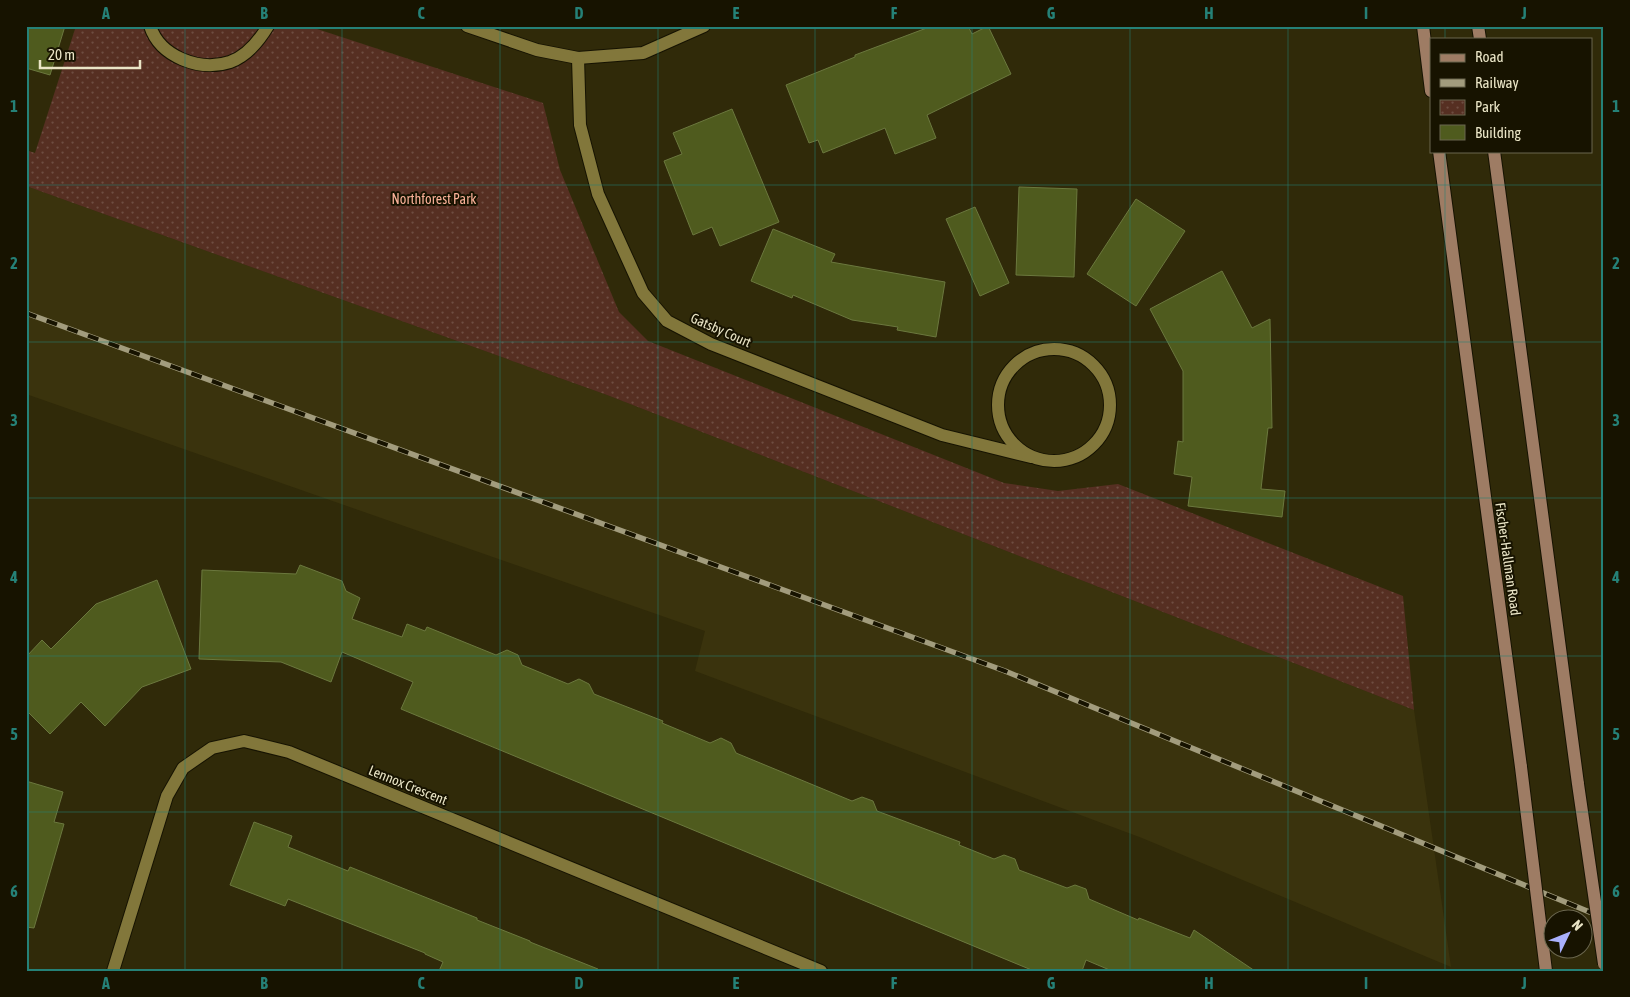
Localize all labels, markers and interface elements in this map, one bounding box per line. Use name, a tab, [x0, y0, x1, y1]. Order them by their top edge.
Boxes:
text: A	[101, 4, 110, 22]
text: B	[260, 4, 268, 22]
text: C	[417, 4, 425, 22]
text: D	[575, 4, 584, 22]
text: E	[733, 4, 740, 22]
text: F	[891, 4, 898, 22]
text: G	[1047, 4, 1056, 22]
text: H	[1204, 4, 1214, 22]
text: I	[1364, 4, 1368, 22]
text: J	[1520, 4, 1527, 22]
scale bar	[40, 38, 140, 70]
legend	[1430, 38, 1592, 152]
text: 20 m	[48, 46, 75, 63]
text: Road	[1475, 48, 1504, 65]
text: Railway	[1475, 74, 1519, 91]
text: 1	[10, 97, 18, 115]
text: 1	[1612, 97, 1620, 115]
text: Park	[1475, 98, 1500, 115]
text: Building	[1475, 124, 1521, 141]
park label: Northforest Park	[392, 191, 476, 207]
text: 2	[10, 254, 18, 272]
text: 2	[1612, 254, 1620, 272]
street label: Gatsby Court	[688, 310, 754, 350]
text: 3	[10, 411, 18, 429]
text: 3	[1612, 411, 1620, 429]
street label: Fischer-Hallman Road	[1492, 502, 1524, 616]
text: 4	[9, 568, 18, 586]
text: 4	[1611, 568, 1620, 586]
text: 5	[10, 725, 18, 743]
text: 5	[1612, 725, 1620, 743]
street label: Lennox Crescent	[366, 762, 450, 808]
text: 6	[10, 882, 18, 900]
text: 6	[1612, 882, 1620, 900]
north arrow	[1542, 910, 1592, 960]
text: N	[1569, 917, 1586, 934]
text: A	[101, 974, 110, 992]
text: B	[260, 974, 268, 992]
text: C	[417, 974, 425, 992]
text: D	[575, 974, 584, 992]
text: E	[733, 974, 740, 992]
text: F	[891, 974, 898, 992]
text: G	[1047, 974, 1056, 992]
text: H	[1204, 974, 1214, 992]
text: I	[1364, 974, 1368, 992]
text: J	[1520, 974, 1527, 992]

